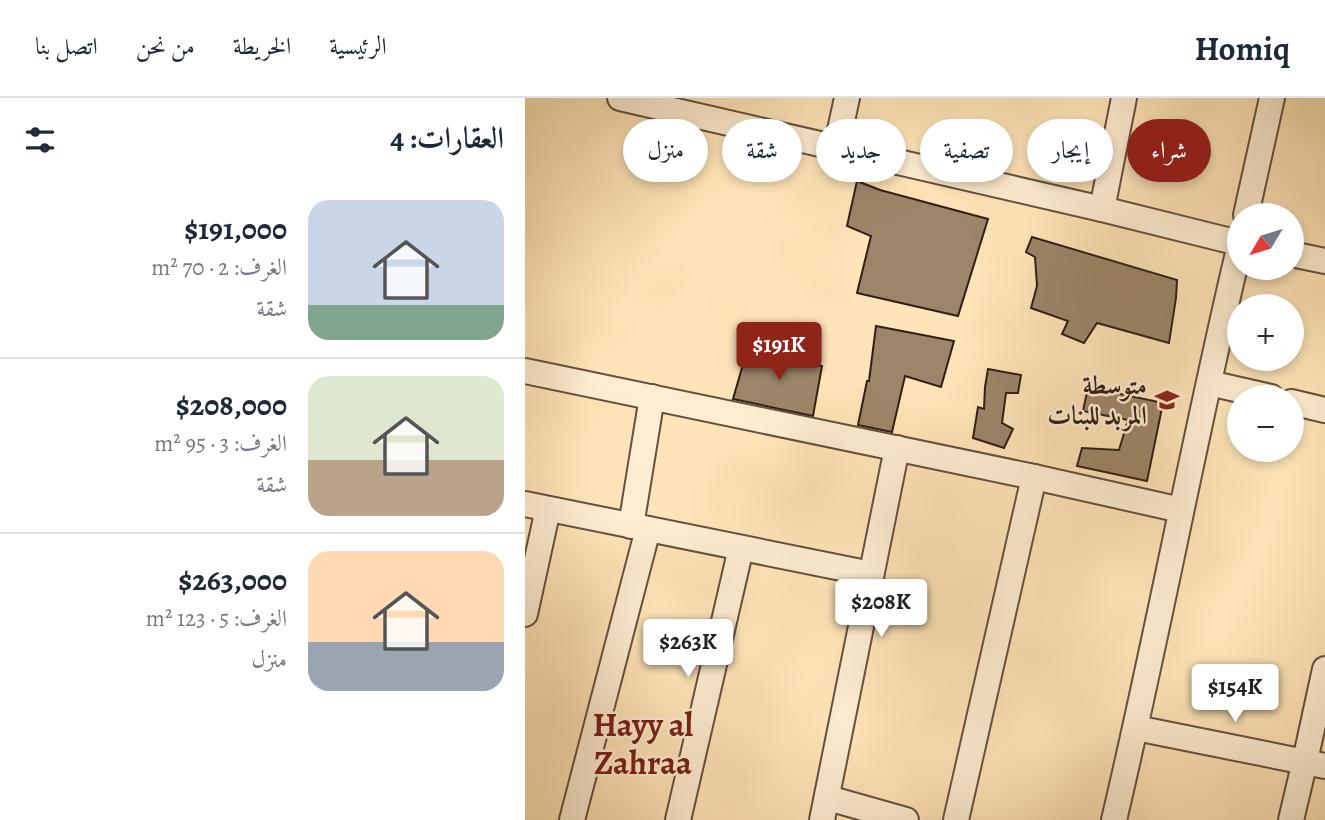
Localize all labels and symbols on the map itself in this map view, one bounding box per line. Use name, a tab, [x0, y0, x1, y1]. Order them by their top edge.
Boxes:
north arrow	[1227, 203, 1304, 280]
pin: $191K	[730, 322, 828, 382]
place label: متوسطة المربد للبنات	[1047, 368, 1147, 433]
school or university icon: متوسطة المربد للبنات	[1153, 386, 1181, 414]
pin: $208K	[832, 580, 930, 639]
pin: $263K	[639, 620, 737, 679]
pin: $154K	[1186, 664, 1284, 724]
district label: Hayy al Zahraa	[593, 702, 694, 785]

